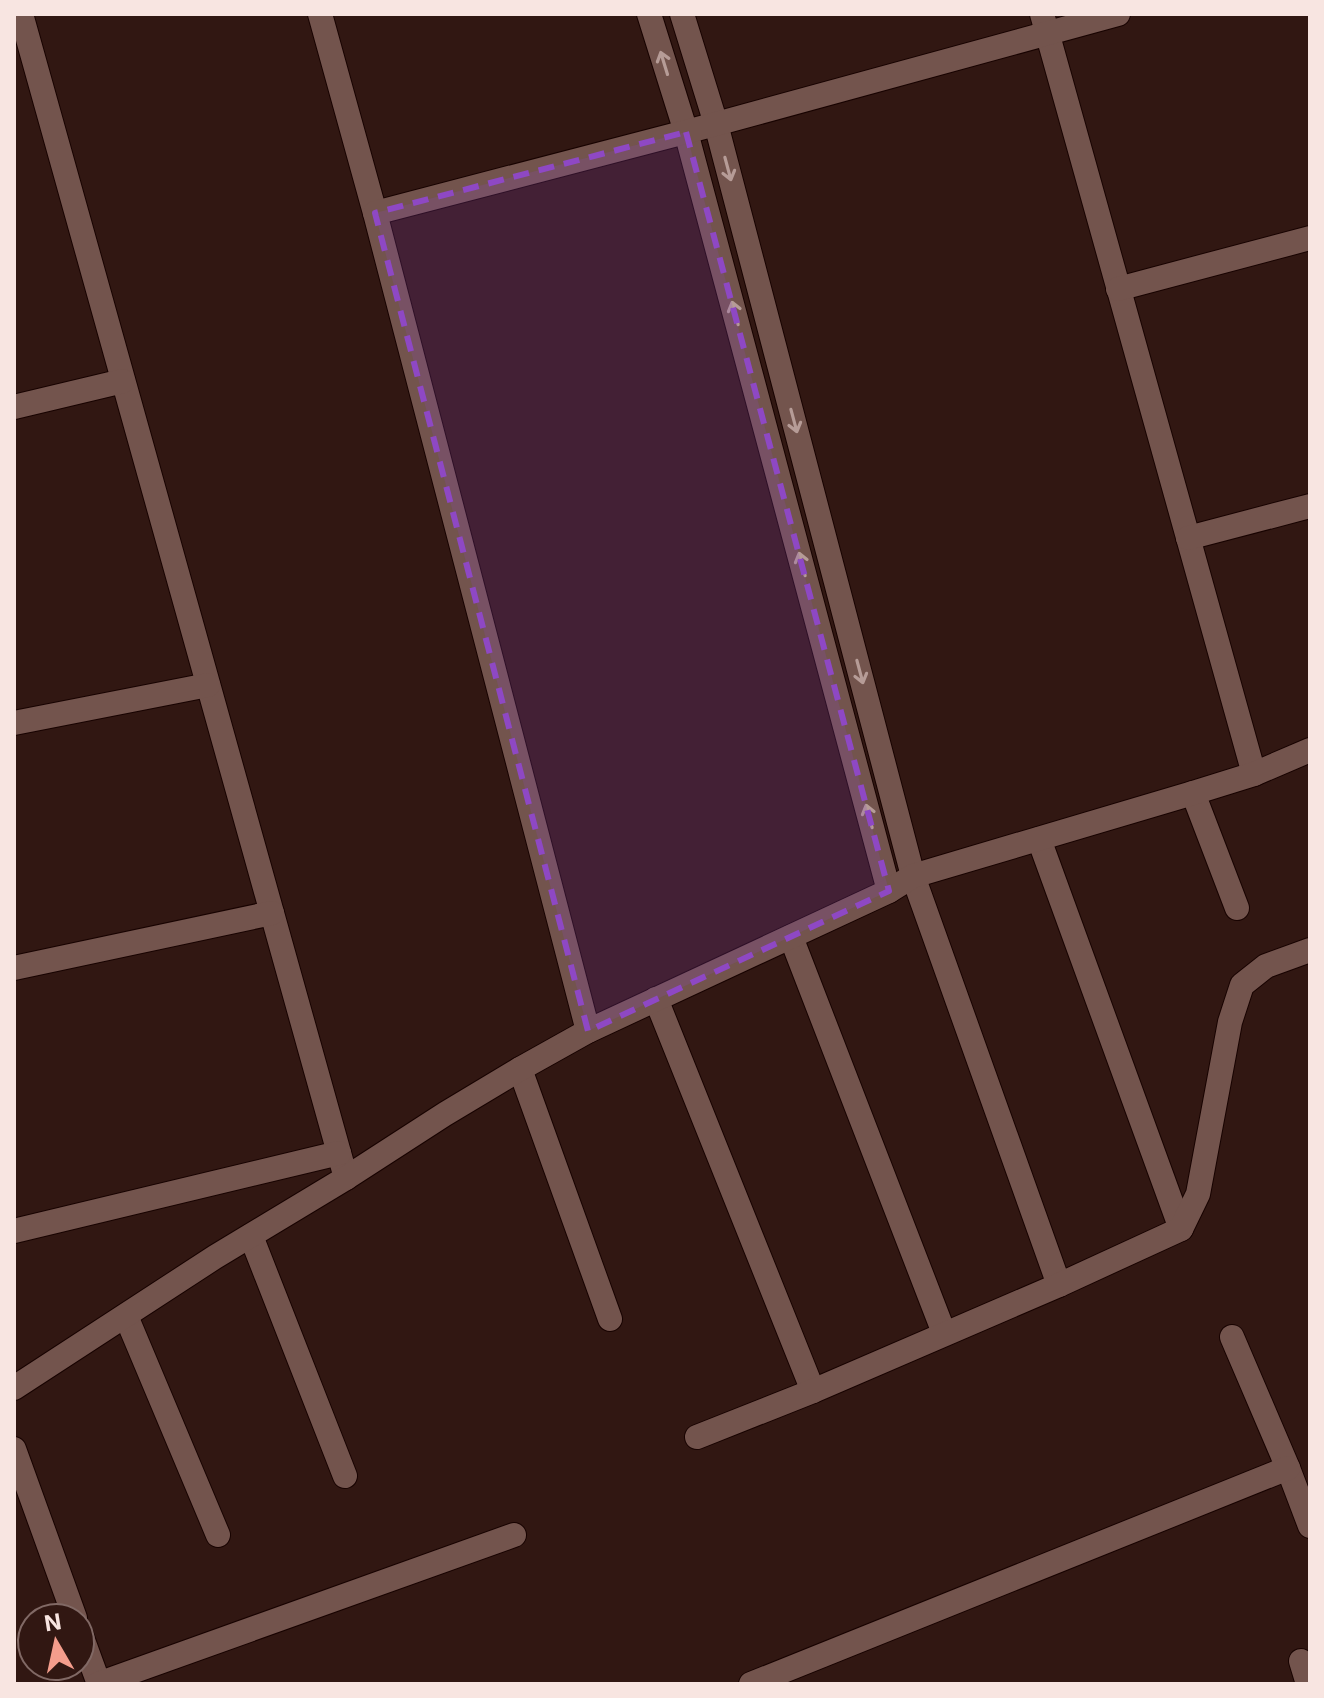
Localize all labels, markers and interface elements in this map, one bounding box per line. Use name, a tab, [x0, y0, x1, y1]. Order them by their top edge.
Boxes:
one-way arrow	[656, 51, 670, 76]
one-way arrow	[722, 156, 737, 182]
one-way arrow	[726, 301, 741, 327]
one-way arrow	[787, 407, 802, 433]
one-way arrow	[793, 552, 808, 578]
one-way arrow	[853, 659, 868, 685]
one-way arrow	[861, 803, 876, 829]
north arrow	[16, 1602, 96, 1682]
text: N	[43, 1608, 63, 1636]

